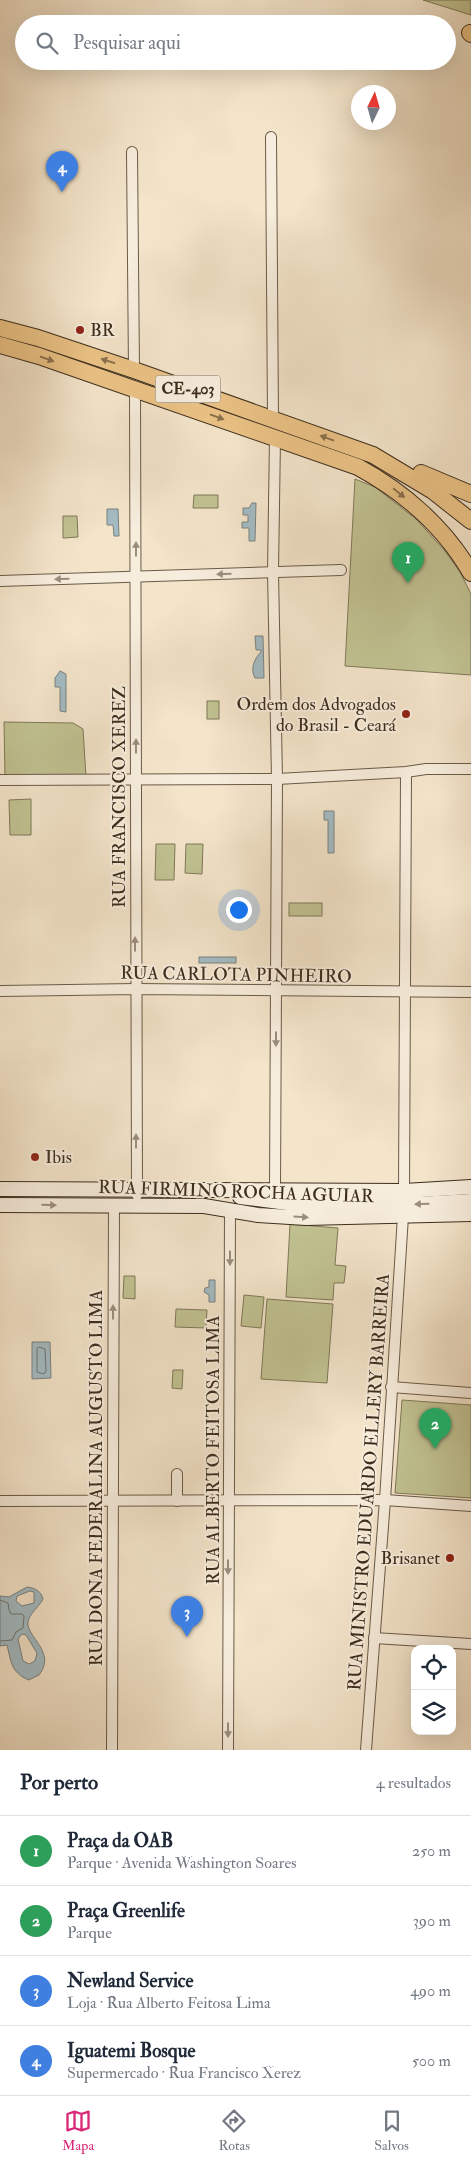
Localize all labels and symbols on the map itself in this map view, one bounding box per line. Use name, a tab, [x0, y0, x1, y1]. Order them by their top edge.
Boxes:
north arrow	[351, 85, 396, 130]
pin: 4	[46, 151, 78, 192]
place label: BR	[90, 319, 116, 342]
marker: BR	[74, 324, 86, 336]
one-way arrow	[39, 356, 54, 363]
one-way arrow	[100, 357, 115, 365]
road number: CE-403	[156, 376, 220, 402]
one-way arrow	[210, 413, 225, 421]
one-way arrow	[320, 434, 335, 441]
one-way arrow	[392, 487, 405, 498]
one-way arrow	[132, 541, 140, 557]
pin: 1	[392, 542, 424, 583]
one-way arrow	[216, 570, 232, 578]
one-way arrow	[53, 576, 69, 584]
street label: RUA FRANCISCO XEREZ	[108, 686, 131, 908]
place label: Ordem dos Advogados do Brasil - Ceará	[237, 693, 397, 737]
marker: Ordem dos Advogados do Brasil - Ceará	[400, 708, 412, 720]
one-way arrow	[132, 738, 140, 754]
your location	[226, 897, 252, 923]
one-way arrow	[131, 936, 139, 952]
street label: RUA CARLOTA PINHEIRO	[120, 961, 352, 989]
one-way arrow	[272, 1031, 280, 1047]
one-way arrow	[132, 1133, 140, 1149]
place label: Ibis	[45, 1146, 72, 1169]
marker: Ibis	[29, 1151, 41, 1163]
street label: RUA FIRMINO ROCHA AGUIAR	[98, 1176, 375, 1208]
one-way arrow	[414, 1200, 430, 1208]
one-way arrow	[41, 1201, 57, 1209]
one-way arrow	[294, 1214, 310, 1222]
one-way arrow	[226, 1251, 234, 1267]
street label: RUA MINISTRO EDUARDO ELLERY BARREIRA	[343, 1272, 395, 1691]
street label: RUA DONA FEDERALINA AUGUSTO LIMA	[85, 1289, 108, 1666]
one-way arrow	[109, 1304, 117, 1320]
street label: RUA ALBERTO FEITOSA LIMA	[202, 1315, 225, 1585]
pin: 2	[419, 1408, 451, 1449]
place label: Brisanet	[381, 1547, 440, 1570]
marker: Brisanet	[444, 1552, 456, 1564]
one-way arrow	[224, 1559, 232, 1575]
pin: 3	[171, 1596, 203, 1637]
one-way arrow	[224, 1722, 232, 1738]

